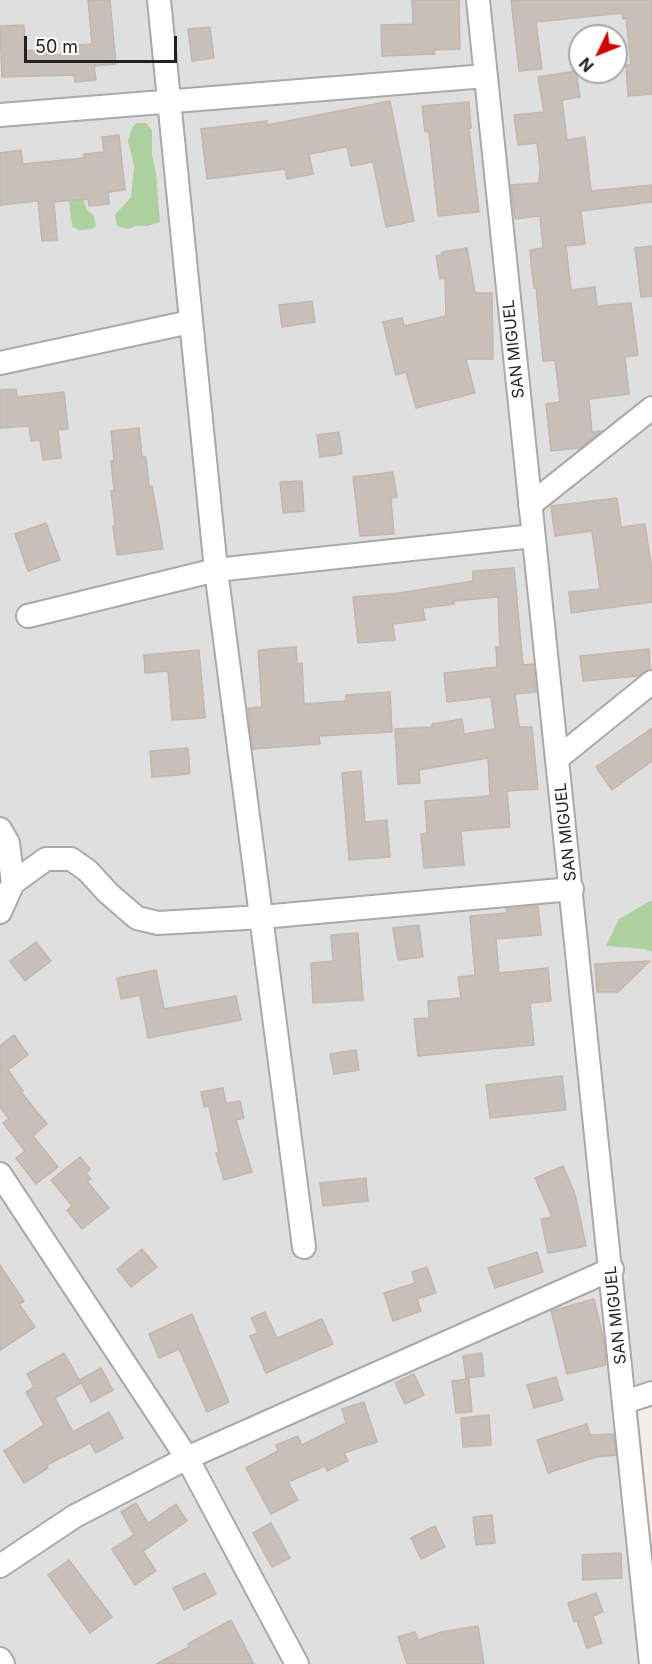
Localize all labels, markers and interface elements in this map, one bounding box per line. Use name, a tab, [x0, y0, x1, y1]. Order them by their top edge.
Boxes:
scale bar	[27, 24, 180, 62]
north arrow	[568, 24, 628, 84]
text: 50 m	[35, 36, 78, 57]
text: N	[575, 54, 598, 76]
street label: SAN MIGUEL	[499, 299, 529, 399]
street label: SAN MIGUEL	[551, 782, 581, 882]
street label: SAN MIGUEL	[601, 1265, 631, 1365]

